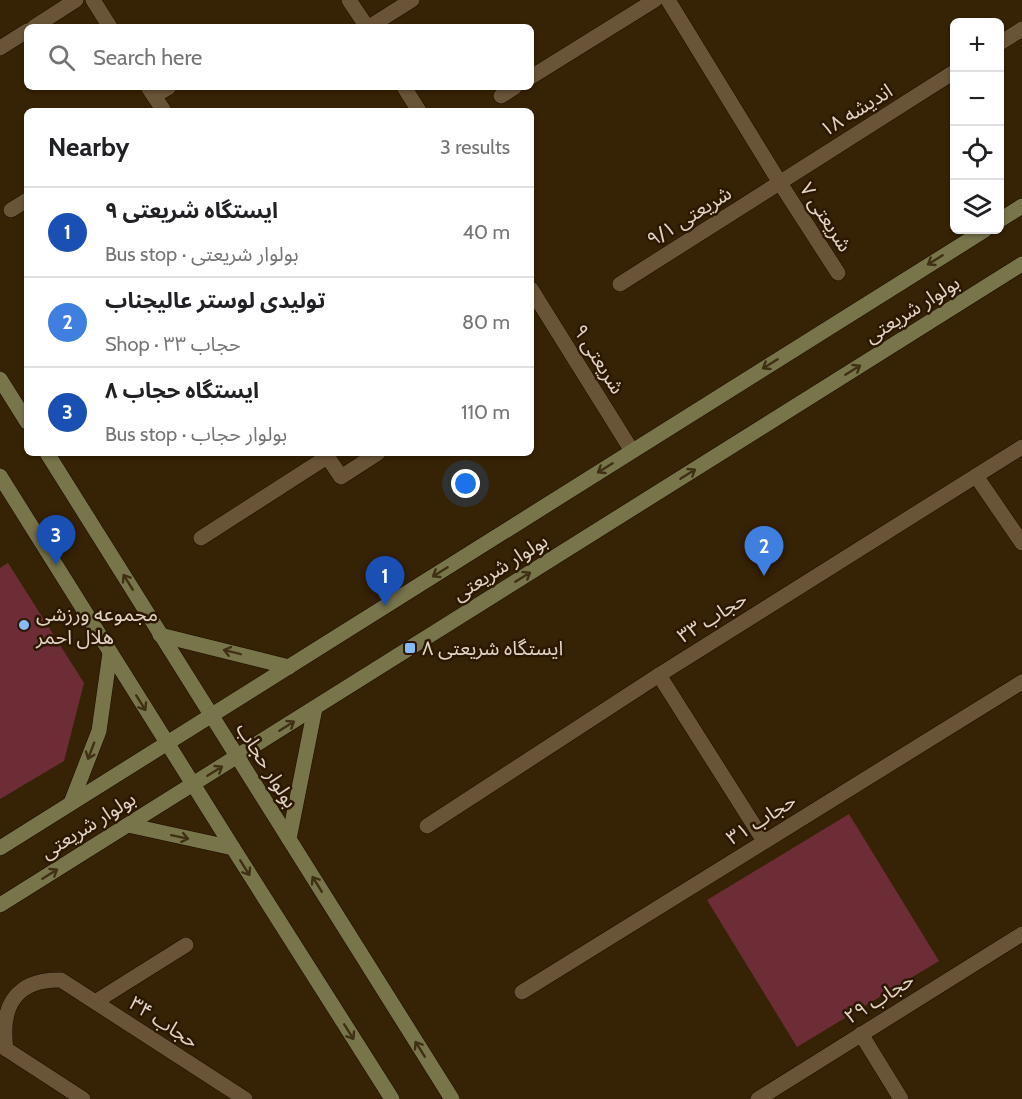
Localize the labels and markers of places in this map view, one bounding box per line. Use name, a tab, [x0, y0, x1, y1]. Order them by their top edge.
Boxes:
pin: 3	[36, 516, 76, 565]
pin: 2	[744, 526, 783, 576]
pin: 1	[366, 556, 404, 606]
place label: مجموعه ورزشی هلال احمر	[35, 602, 158, 649]
marker: مجموعه ورزشی هلال احمر	[17, 618, 31, 632]
place label: ایستگاه شریعتی ۸	[422, 636, 563, 660]
marker: ایستگاه شریعتی ۸	[403, 641, 417, 655]

